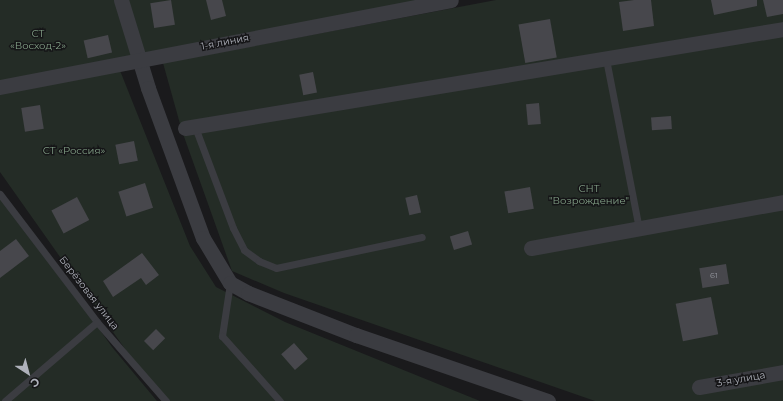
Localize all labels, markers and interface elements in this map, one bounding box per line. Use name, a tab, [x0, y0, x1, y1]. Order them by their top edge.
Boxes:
park label: СТ «Восход-2»	[10, 27, 66, 50]
street label: 1-я линия	[200, 31, 250, 53]
park label: СТ «Россия»	[43, 145, 105, 157]
park label: СНТ "Возрождение"	[549, 182, 629, 206]
street label: Берёзовая улица	[57, 254, 121, 332]
house number: 61	[710, 271, 718, 281]
north arrow	[8, 353, 48, 393]
street label: 3-я улица	[716, 369, 766, 389]
text: С	[28, 375, 42, 391]

